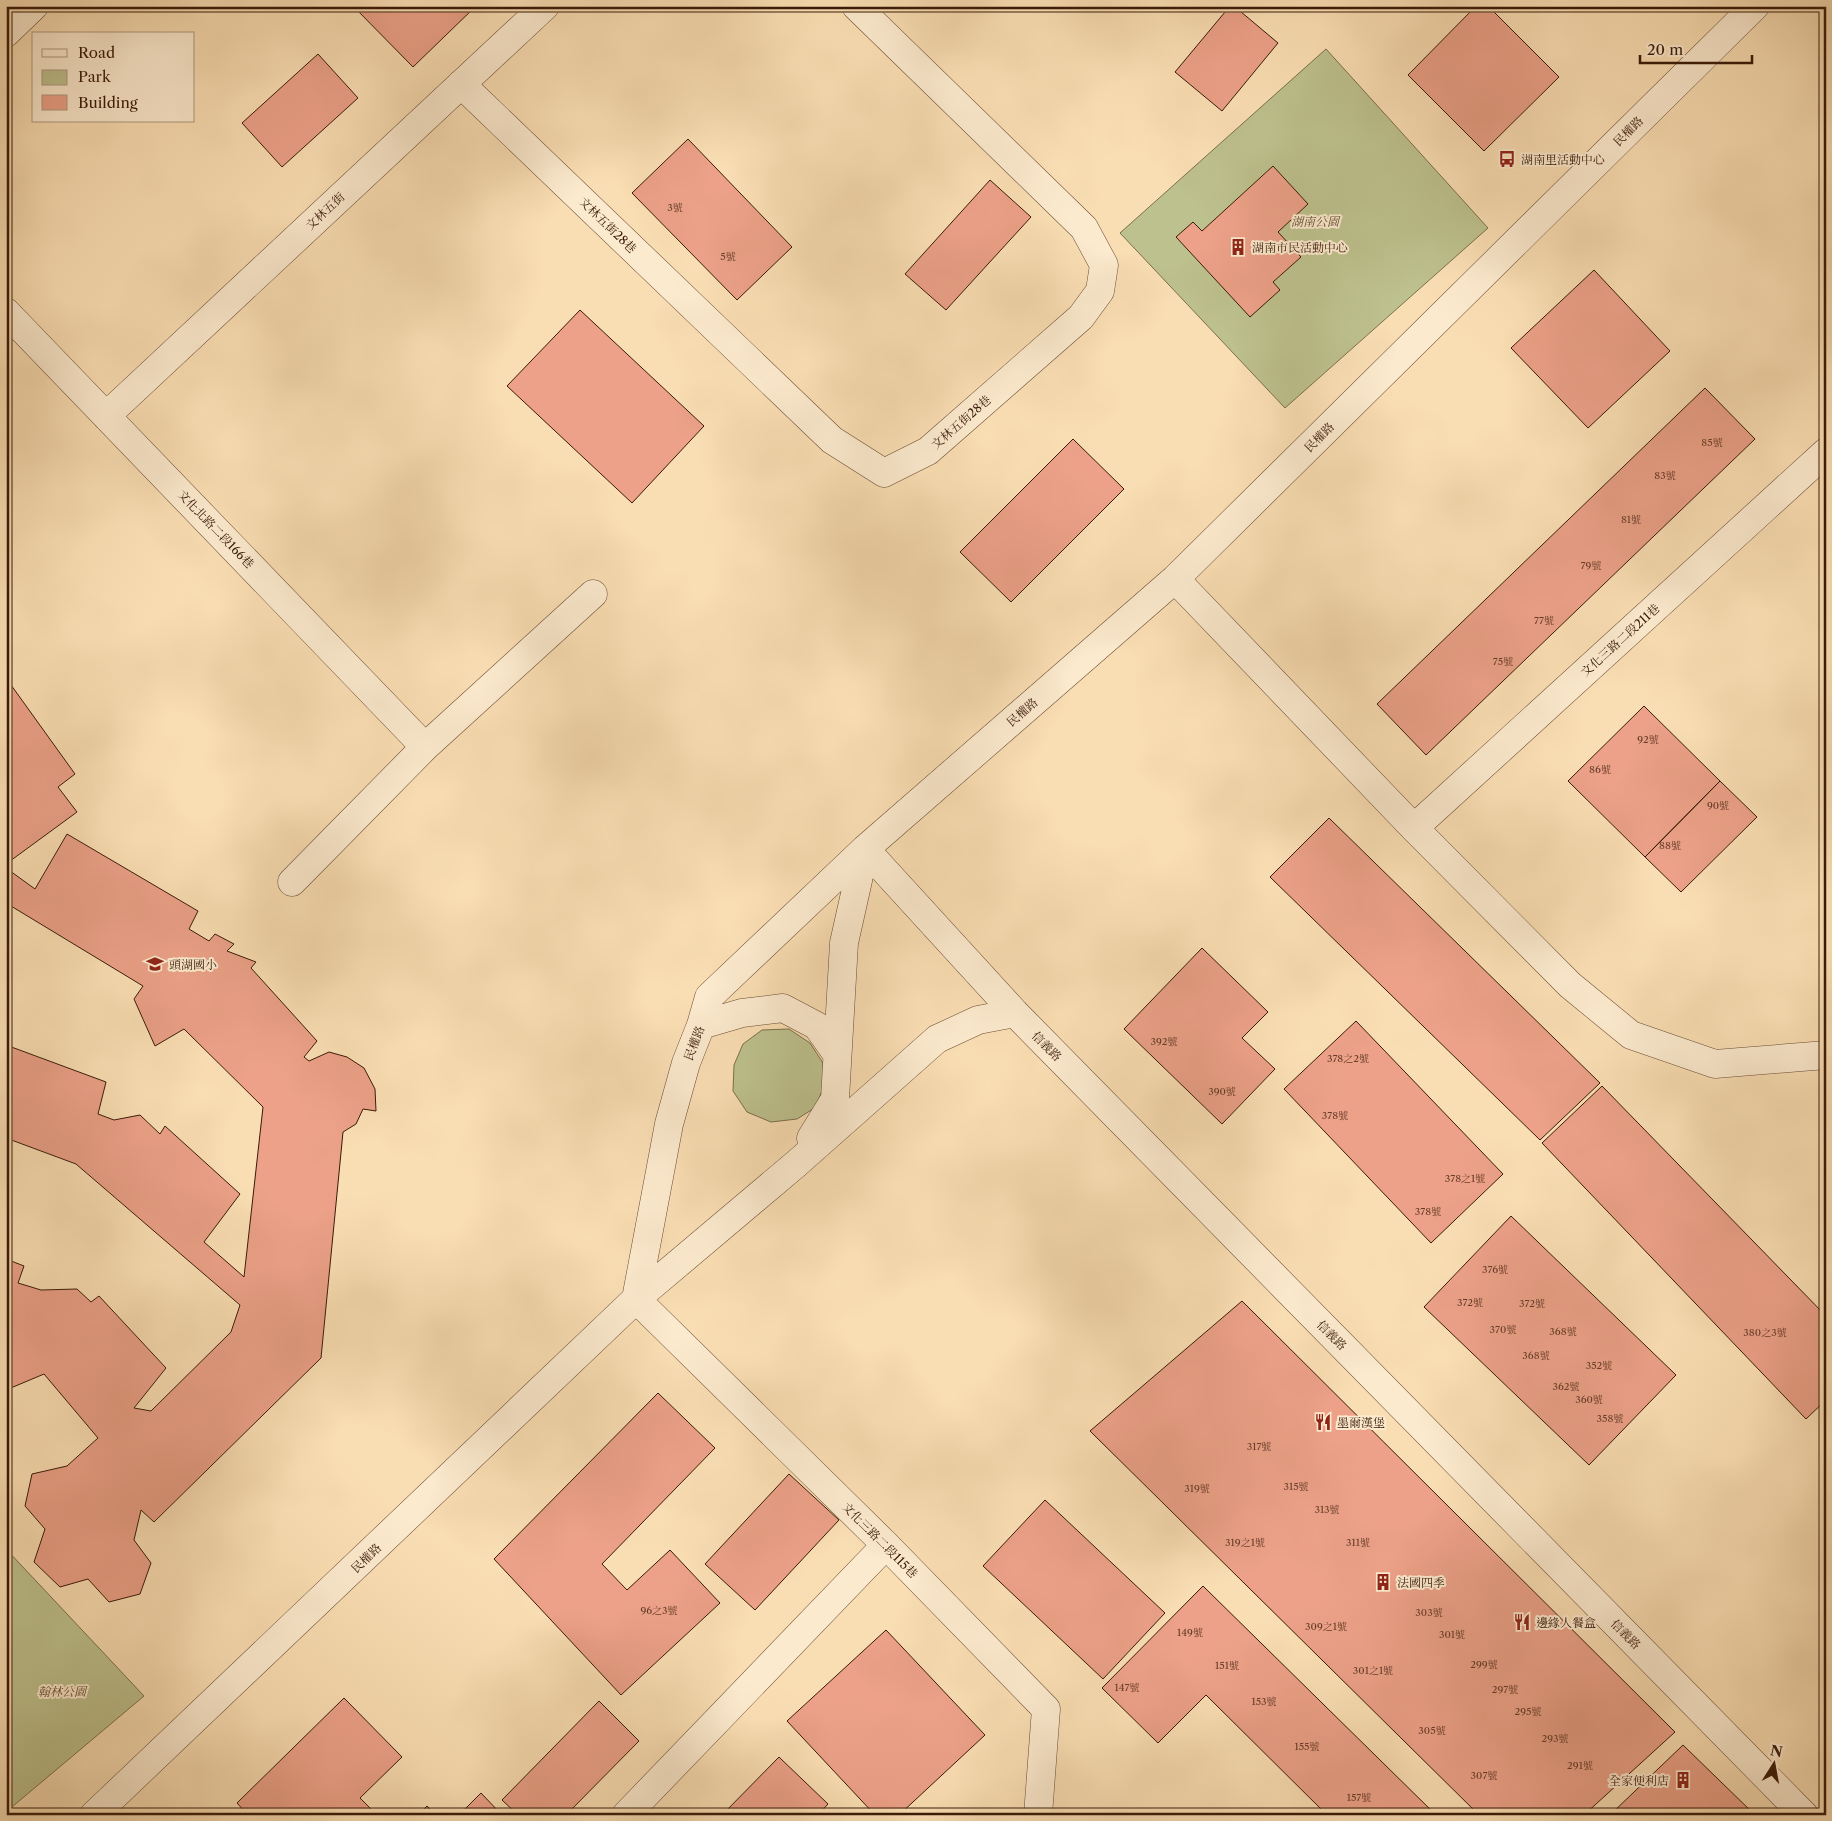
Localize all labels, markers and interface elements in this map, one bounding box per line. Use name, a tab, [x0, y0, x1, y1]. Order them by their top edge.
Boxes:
legend	[32, 32, 195, 122]
scale bar	[1640, 32, 1752, 64]
text: 20 m	[1647, 40, 1683, 59]
text: Road	[78, 43, 115, 62]
text: Park	[78, 67, 112, 86]
text: Building	[78, 93, 138, 112]
street label: 民權路	[1610, 113, 1646, 149]
bus stop icon: 湖南里活動中心	[1497, 149, 1517, 169]
place label: 湖南里活動中心	[1521, 152, 1605, 167]
street label: 文林五街	[302, 188, 348, 233]
street label: 文林五街28巷	[576, 194, 640, 256]
house number: 3號	[667, 201, 683, 214]
park label: 湖南公園	[1291, 214, 1341, 229]
building icon: 湖南市民活動中心	[1228, 237, 1248, 257]
place label: 湖南市民活動中心	[1252, 240, 1348, 255]
house number: 5號	[720, 250, 736, 263]
street label: 文林五街28巷	[928, 392, 994, 452]
street label: 民權路	[1301, 419, 1337, 455]
house number: 85號	[1701, 436, 1723, 449]
house number: 83號	[1654, 469, 1676, 482]
street label: 文化北路二段166巷	[175, 487, 257, 571]
house number: 81號	[1621, 513, 1641, 526]
house number: 79號	[1581, 559, 1601, 572]
street label: 文化三路二段211巷	[1577, 601, 1663, 679]
house number: 77號	[1534, 614, 1554, 627]
house number: 75號	[1493, 655, 1513, 668]
street label: 民權路	[1003, 695, 1041, 729]
house number: 92號	[1637, 733, 1659, 746]
house number: 86號	[1589, 763, 1611, 776]
house number: 90號	[1707, 799, 1729, 812]
house number: 88號	[1659, 839, 1681, 852]
school or university icon: 頭湖國小	[145, 954, 165, 974]
place label: 頭湖國小	[169, 957, 217, 972]
street label: 民權路	[681, 1024, 707, 1062]
street label: 信義路	[1029, 1028, 1065, 1064]
house number: 392號	[1150, 1035, 1178, 1048]
house number: 378之2號	[1327, 1052, 1369, 1065]
house number: 390號	[1208, 1085, 1236, 1098]
house number: 378號	[1322, 1109, 1348, 1122]
house number: 378之1號	[1445, 1172, 1485, 1185]
house number: 378號	[1415, 1205, 1441, 1218]
house number: 376號	[1482, 1263, 1508, 1276]
house number: 372號	[1457, 1296, 1483, 1309]
house number: 372號	[1519, 1297, 1545, 1310]
street label: 信義路	[1314, 1317, 1350, 1353]
house number: 370號	[1490, 1323, 1516, 1336]
house number: 368號	[1549, 1325, 1577, 1338]
house number: 380之3號	[1743, 1326, 1787, 1339]
house number: 368號	[1522, 1349, 1550, 1362]
house number: 352號	[1586, 1359, 1612, 1372]
house number: 362號	[1552, 1380, 1580, 1393]
house number: 360號	[1575, 1393, 1603, 1406]
restaurant icon: 墨爾漢堡	[1313, 1412, 1333, 1432]
house number: 358號	[1597, 1412, 1623, 1425]
place label: 墨爾漢堡	[1337, 1415, 1385, 1430]
house number: 317號	[1247, 1440, 1271, 1453]
house number: 315號	[1283, 1480, 1309, 1493]
house number: 319號	[1184, 1482, 1210, 1495]
street label: 文化三路二段115巷	[839, 1499, 921, 1581]
house number: 313號	[1314, 1503, 1340, 1516]
house number: 319之1號	[1225, 1536, 1265, 1549]
house number: 311號	[1346, 1536, 1370, 1549]
street label: 民權路	[348, 1540, 384, 1576]
building icon: 法國四季	[1373, 1572, 1393, 1592]
place label: 法國四季	[1397, 1575, 1445, 1590]
house number: 96之3號	[640, 1604, 678, 1617]
house number: 303號	[1415, 1606, 1443, 1619]
restaurant icon: 邊緣人餐盒	[1512, 1612, 1532, 1632]
place label: 邊緣人餐盒	[1536, 1615, 1596, 1630]
street label: 信義路	[1608, 1616, 1644, 1652]
house number: 309之1號	[1305, 1620, 1347, 1633]
house number: 149號	[1177, 1626, 1203, 1639]
house number: 301號	[1439, 1628, 1465, 1641]
house number: 299號	[1470, 1658, 1498, 1671]
house number: 151號	[1215, 1659, 1239, 1672]
house number: 301之1號	[1353, 1664, 1393, 1677]
house number: 147號	[1115, 1681, 1139, 1694]
house number: 297號	[1492, 1683, 1518, 1696]
park label: 翰林公園	[38, 1684, 88, 1699]
house number: 153號	[1251, 1695, 1277, 1708]
house number: 295號	[1514, 1705, 1542, 1718]
house number: 305號	[1418, 1724, 1446, 1737]
house number: 293號	[1541, 1732, 1569, 1745]
north arrow	[1750, 1738, 1800, 1788]
house number: 155號	[1294, 1740, 1320, 1753]
text: N	[1769, 1741, 1784, 1761]
house number: 291號	[1567, 1759, 1593, 1772]
house number: 307號	[1471, 1769, 1497, 1782]
building icon: 全家便利店	[1673, 1770, 1693, 1790]
place label: 全家便利店	[1609, 1773, 1669, 1788]
house number: 157號	[1347, 1791, 1371, 1804]

